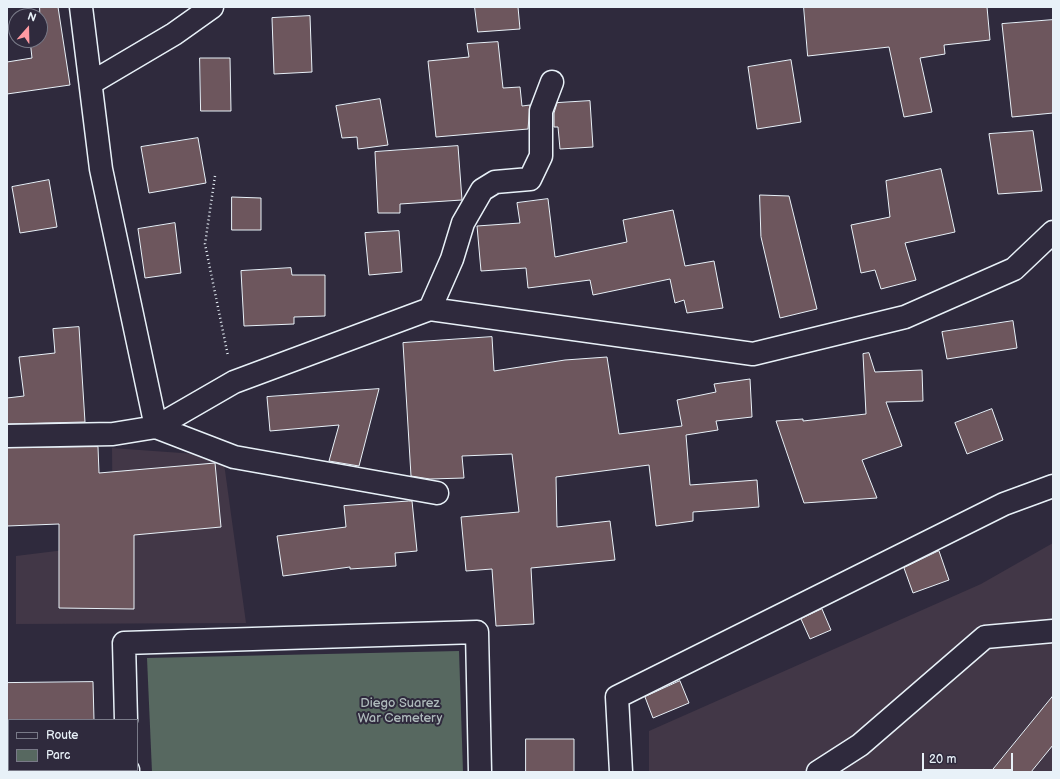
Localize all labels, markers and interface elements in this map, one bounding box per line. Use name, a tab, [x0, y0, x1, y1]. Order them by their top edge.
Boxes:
north arrow	[8, 8, 48, 48]
text: N	[26, 10, 38, 25]
park label: Diego Suarez War Cemetery	[358, 696, 442, 727]
legend	[8, 719, 138, 771]
text: Route	[46, 728, 78, 743]
scale bar	[924, 745, 1015, 771]
text: Parc	[46, 748, 70, 763]
text: 20 m	[929, 752, 956, 767]

